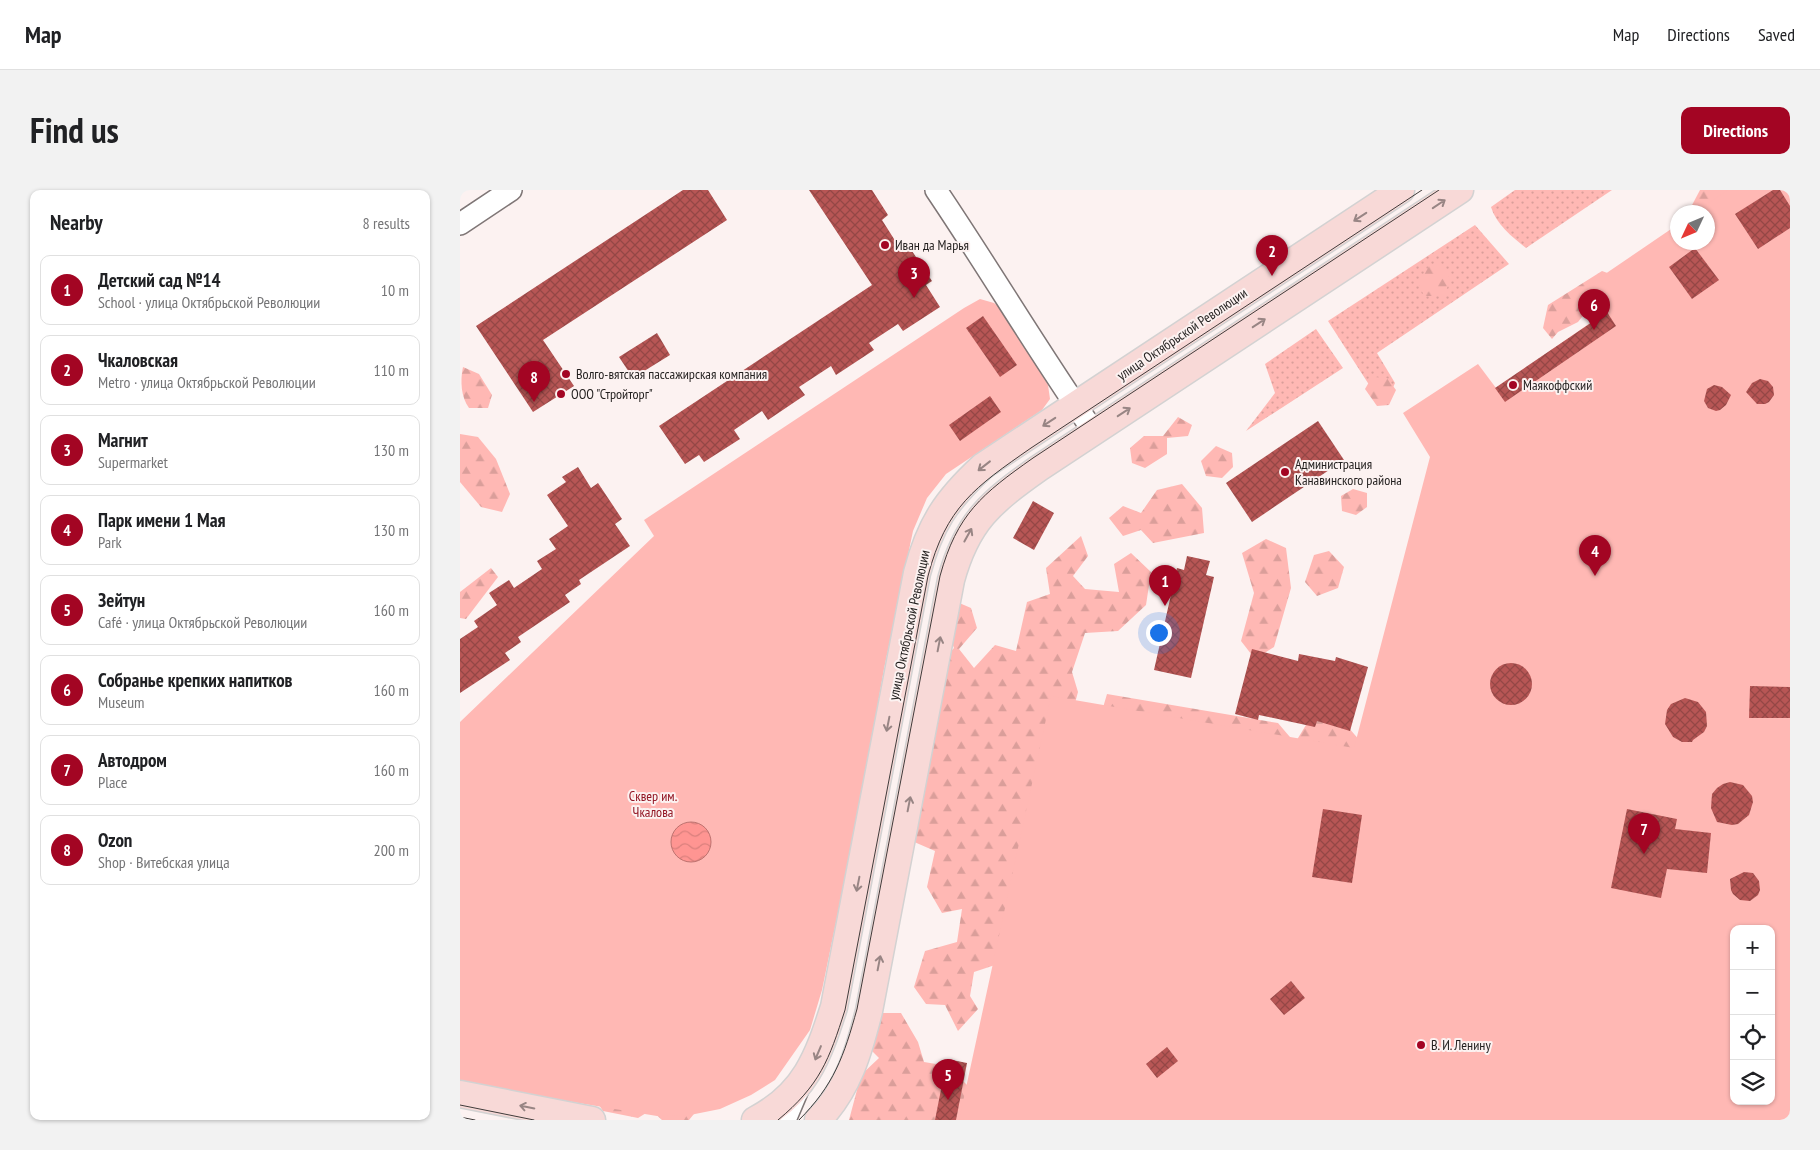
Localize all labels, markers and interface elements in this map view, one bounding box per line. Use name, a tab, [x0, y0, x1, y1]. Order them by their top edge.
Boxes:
text: Map	[25, 19, 62, 50]
text: Map	[1613, 23, 1639, 46]
text: Directions	[1667, 23, 1730, 46]
text: Saved	[1758, 23, 1795, 46]
text: Find us	[30, 107, 119, 153]
button: Directions	[1681, 107, 1790, 154]
one-way arrow	[1431, 199, 1445, 209]
north arrow	[1670, 205, 1715, 250]
text: Nearby	[50, 209, 103, 236]
one-way arrow	[1353, 212, 1367, 222]
text: 8 results	[363, 213, 410, 233]
pin: 2	[1256, 235, 1288, 276]
place label: Иван да Марья	[895, 236, 969, 254]
marker: Иван да Марья	[879, 239, 891, 251]
pin: 3	[898, 257, 930, 298]
text: Детский сад №14	[98, 268, 221, 292]
text: 1	[63, 280, 71, 300]
text: 10 m	[381, 280, 409, 300]
street label: улица Октябрьской Революции	[1113, 284, 1251, 384]
pin: 6	[1578, 289, 1610, 330]
text: School · улица Октябрьской Революции	[98, 292, 320, 312]
one-way arrow	[1252, 318, 1266, 328]
text: Чкаловская	[98, 348, 178, 372]
text: 2	[63, 360, 71, 380]
text: 110 m	[374, 360, 409, 380]
pin: 8	[518, 361, 550, 402]
place label: Волго-вятская пассажирская компания	[576, 365, 767, 383]
marker: Волго-вятская пассажирская компания	[560, 368, 572, 380]
text: Metro · улица Октябрьской Революции	[98, 372, 316, 392]
place label: Маякоффский	[1523, 376, 1592, 394]
marker: Маякоффский	[1507, 379, 1519, 391]
place label: ООО "Стройторг"	[571, 385, 653, 403]
marker: ООО "Стройторг"	[555, 388, 567, 400]
one-way arrow	[1116, 407, 1130, 417]
one-way arrow	[1043, 417, 1057, 427]
text: Магнит	[98, 428, 148, 452]
text: 3	[63, 440, 71, 460]
text: 130 m	[374, 440, 409, 460]
text: Supermarket	[98, 452, 168, 472]
place label: Администрация Канавинского района	[1295, 455, 1402, 489]
one-way arrow	[978, 461, 991, 472]
marker: Администрация Канавинского района	[1279, 466, 1291, 478]
text: Парк имени 1 Мая	[98, 508, 226, 532]
text: 4	[63, 520, 71, 540]
text: 130 m	[374, 520, 409, 540]
one-way arrow	[963, 527, 973, 542]
text: Park	[98, 532, 122, 552]
pin: 4	[1579, 535, 1611, 576]
street label: улица Октябрьской Революции	[884, 548, 934, 702]
pin: 1	[1149, 565, 1181, 606]
text: Зейтун	[98, 588, 145, 612]
text: 5	[63, 600, 71, 620]
text: 160 m	[374, 600, 409, 620]
text: Café · улица Октябрьской Революции	[98, 612, 307, 632]
your location	[1146, 620, 1172, 646]
one-way arrow	[934, 637, 944, 653]
text: Собранье крепких напитков	[98, 668, 293, 692]
text: 6	[63, 680, 71, 700]
text: 160 m	[374, 680, 409, 700]
text: Museum	[98, 692, 145, 712]
one-way arrow	[883, 716, 893, 732]
text: Автодром	[98, 748, 167, 772]
text: 7	[63, 760, 71, 780]
text: 160 m	[374, 760, 409, 780]
text: Place	[98, 772, 127, 792]
park label: Сквер им. Чкалова	[629, 787, 677, 821]
one-way arrow	[905, 796, 914, 812]
pin: 7	[1628, 813, 1660, 854]
text: Ozon	[98, 828, 132, 852]
text: 8	[63, 840, 71, 860]
text: 200 m	[374, 840, 409, 860]
text: Shop · Витебская улица	[98, 852, 230, 872]
one-way arrow	[852, 875, 862, 891]
map controls	[1730, 925, 1775, 1105]
button: +	[1730, 925, 1775, 970]
one-way arrow	[874, 956, 884, 972]
button: −	[1730, 970, 1775, 1015]
button: locate	[1730, 1015, 1775, 1060]
place label: В. И. Ленину	[1431, 1036, 1491, 1054]
marker: В. И. Ленину	[1415, 1039, 1427, 1051]
one-way arrow	[813, 1045, 822, 1060]
pin: 5	[932, 1059, 964, 1100]
button: layers	[1730, 1060, 1775, 1105]
one-way arrow	[519, 1102, 535, 1111]

